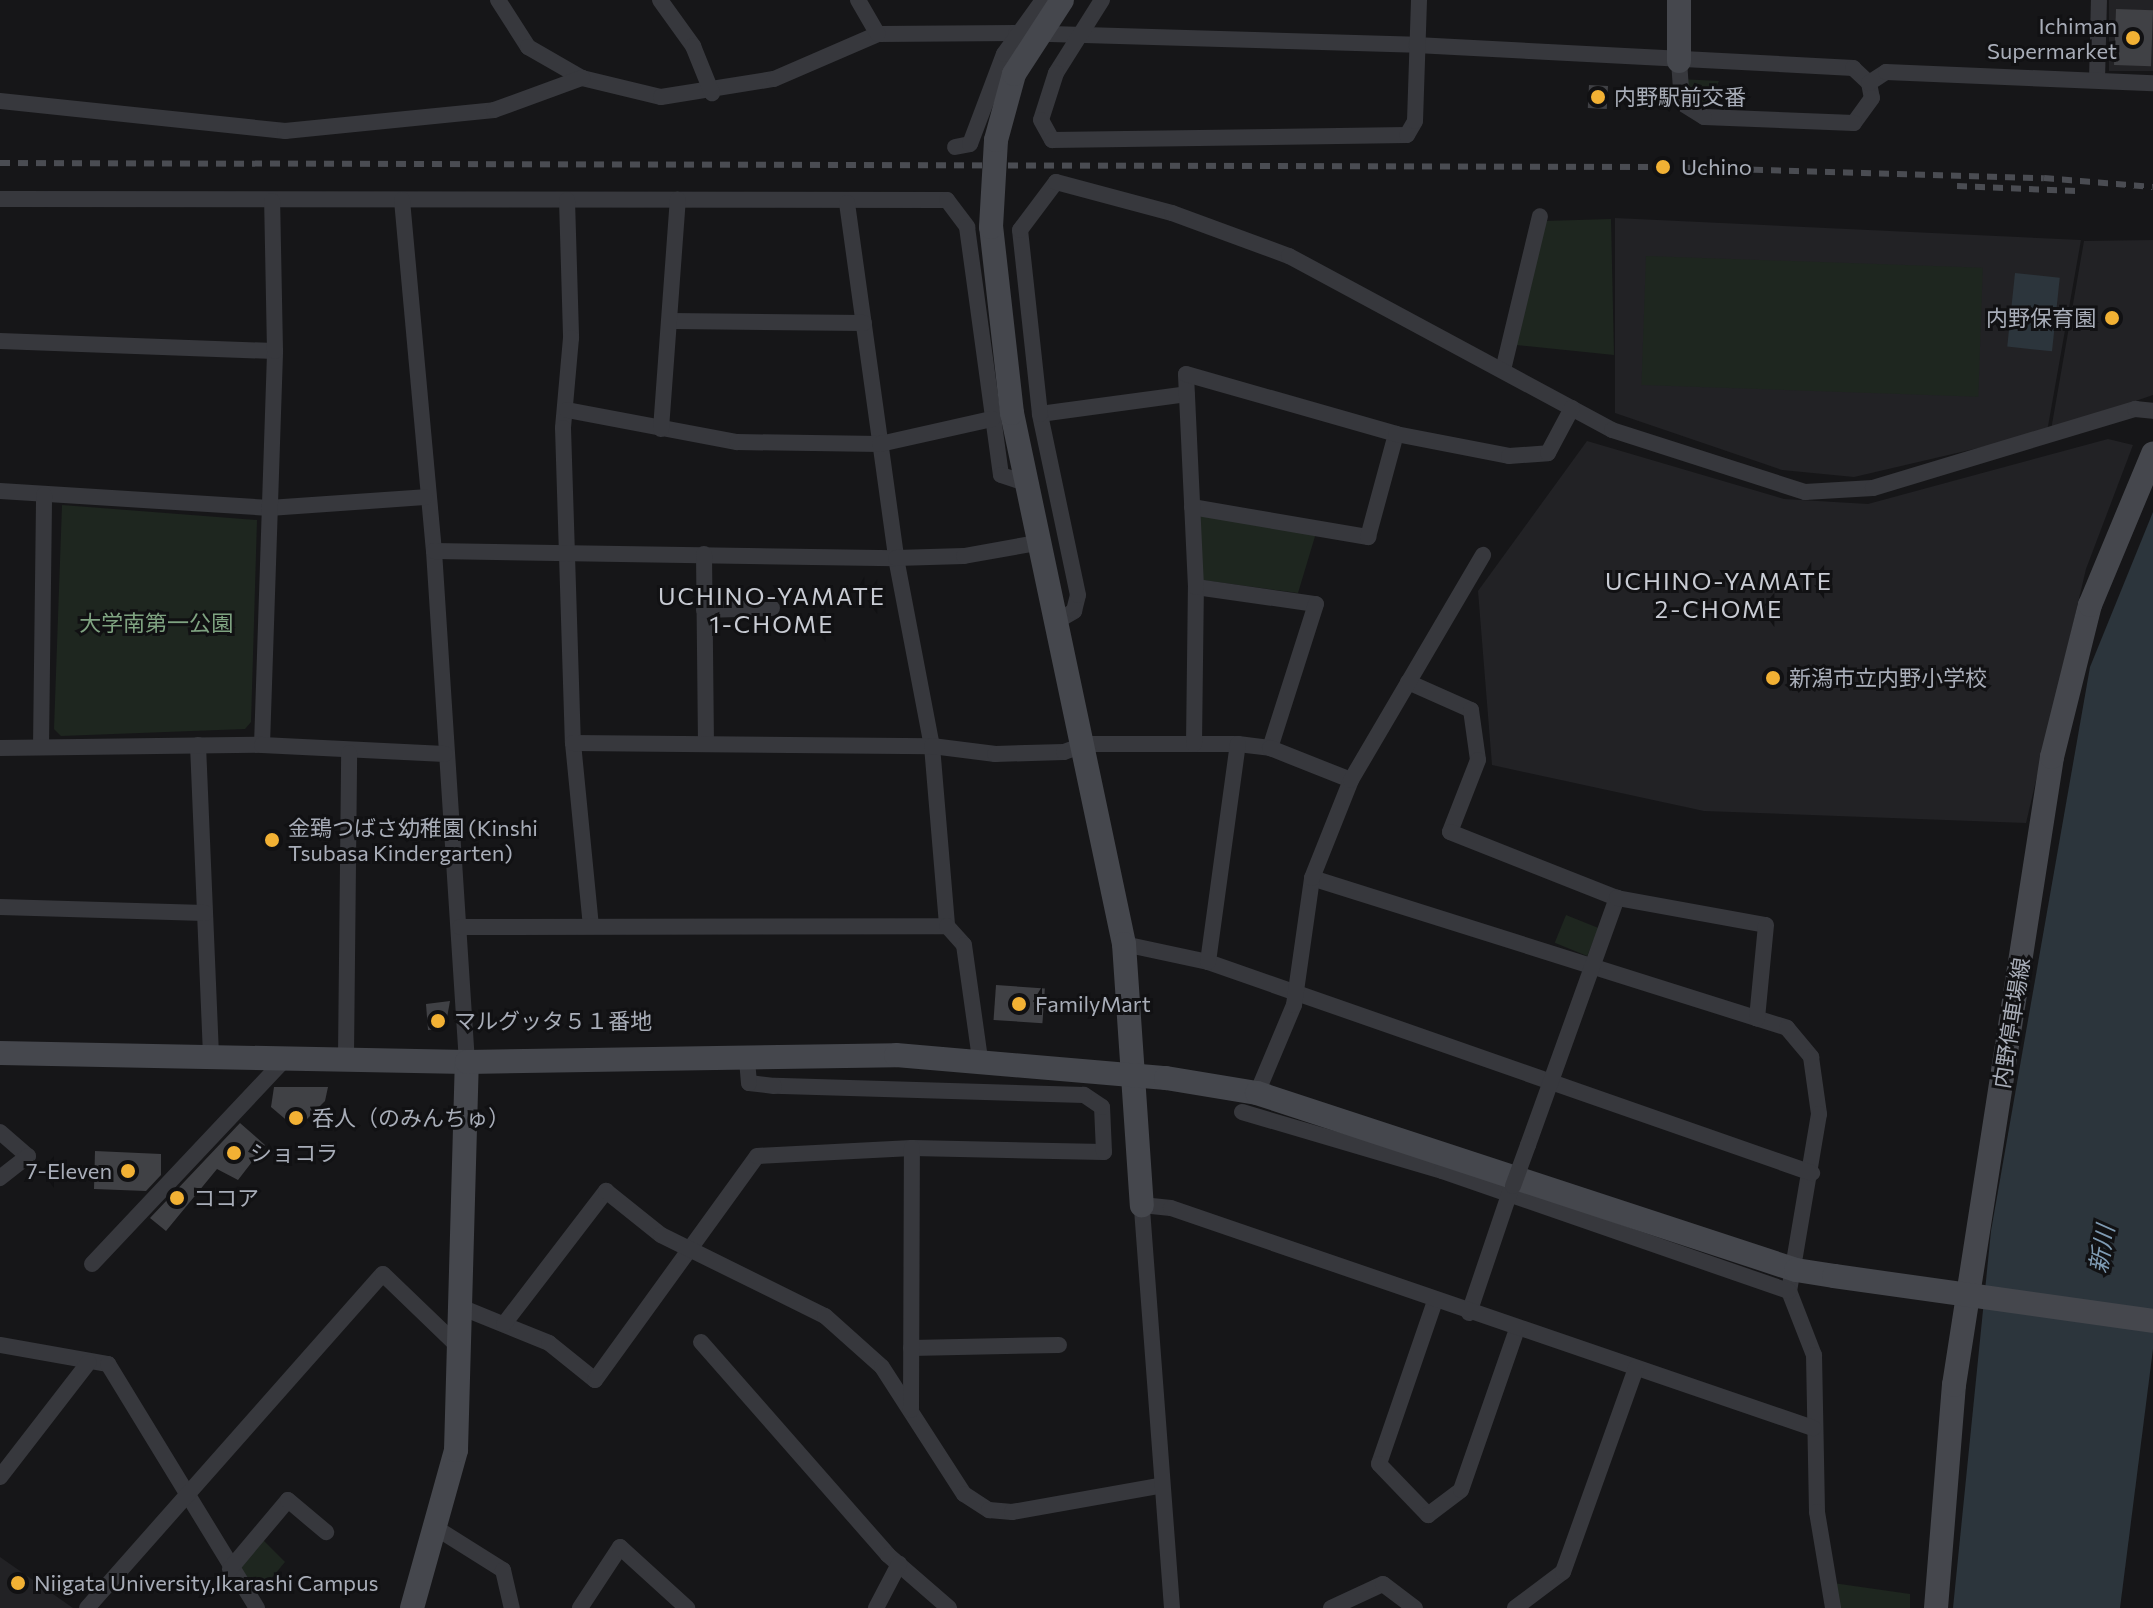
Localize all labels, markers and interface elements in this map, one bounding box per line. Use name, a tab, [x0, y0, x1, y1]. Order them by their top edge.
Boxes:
place label: Ichiman Supermarket	[1987, 12, 2117, 64]
marker: Ichiman Supermarket	[2124, 29, 2142, 47]
place label: 内野駅前交番	[1614, 84, 1746, 110]
marker: 内野駅前交番	[1589, 88, 1607, 106]
place label: Uchino	[1681, 154, 1752, 180]
marker: Uchino	[1652, 156, 1674, 178]
place label: 内野保育園	[1986, 305, 2096, 331]
marker: 内野保育園	[2103, 309, 2121, 327]
district label: UCHINO-YAMATE 2-CHOME	[1605, 567, 1833, 623]
district label: UCHINO-YAMATE 1-CHOME	[658, 582, 886, 638]
park label: 大学南第一公園	[79, 610, 233, 636]
place label: 新潟市立内野小学校	[1789, 665, 1987, 691]
marker: 新潟市立内野小学校	[1764, 669, 1782, 687]
place label: 金鵄つばさ幼稚園 (Kinshi Tsubasa Kindergarten)	[288, 814, 538, 866]
marker: 金鵄つばさ幼稚園 (Kinshi Tsubasa Kindergarten)	[263, 831, 281, 849]
street label: 内野停車場線	[1988, 956, 2034, 1090]
place label: FamilyMart	[1035, 991, 1151, 1017]
marker: FamilyMart	[1010, 995, 1028, 1013]
place label: マルグッタ５１番地	[454, 1008, 652, 1034]
marker: マルグッタ５１番地	[429, 1012, 447, 1030]
place label: 呑人（のみんちゅ）	[312, 1105, 510, 1131]
marker: 呑人（のみんちゅ）	[287, 1109, 305, 1127]
place label: ショコラ	[250, 1140, 338, 1166]
marker: ショコラ	[225, 1144, 243, 1162]
place label: 7-Eleven	[26, 1158, 112, 1184]
marker: 7-Eleven	[119, 1162, 137, 1180]
place label: ココア	[193, 1185, 259, 1211]
marker: ココア	[168, 1189, 186, 1207]
water label: 新川	[2083, 1223, 2119, 1275]
place label: Niigata University,Ikarashi Campus	[34, 1570, 378, 1596]
marker: Niigata University,Ikarashi Campus	[9, 1574, 27, 1592]

